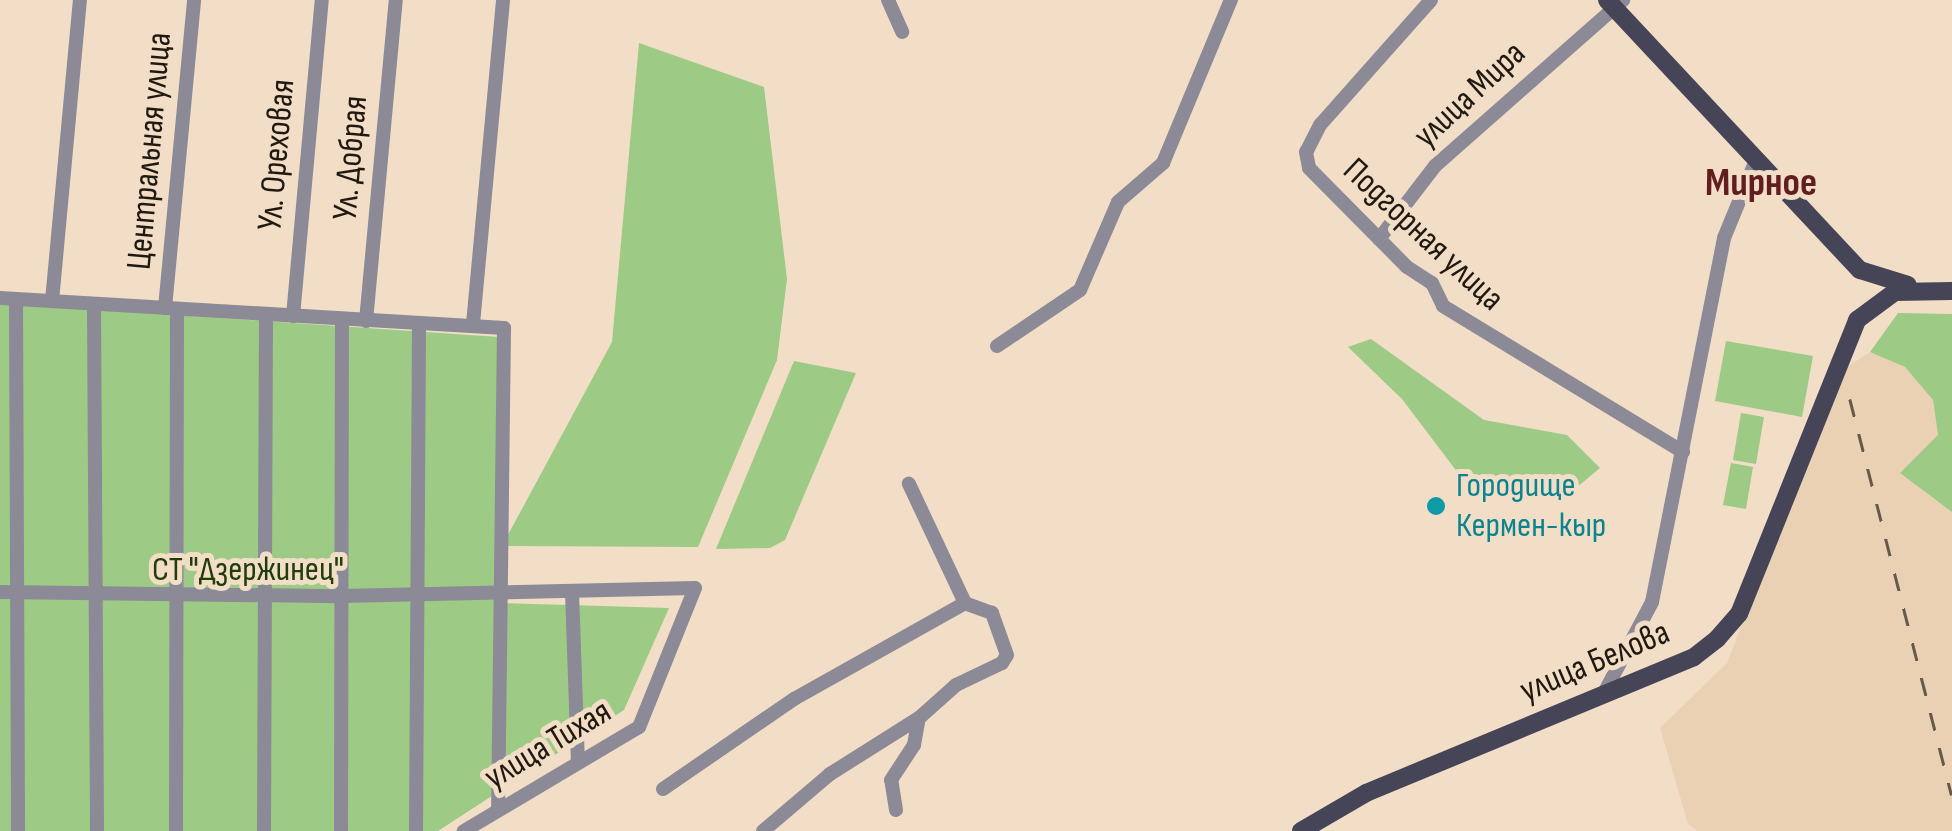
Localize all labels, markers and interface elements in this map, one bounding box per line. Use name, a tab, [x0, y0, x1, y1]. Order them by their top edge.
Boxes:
street label: Центральная улица	[119, 31, 181, 271]
street label: улица Мира	[1406, 33, 1534, 157]
street label: Ул. Ореховая	[249, 78, 305, 232]
street label: Ул. Добрая	[325, 94, 377, 222]
street label: Подгорная улица	[1334, 150, 1512, 320]
district label: Мирное	[1705, 159, 1817, 207]
place label: Городище Кермен-кыр	[1456, 465, 1606, 547]
marker: Городище Кермен-кыр	[1425, 495, 1447, 517]
park label: СТ "Дзержинец"	[152, 549, 344, 591]
street label: улица Белова	[1514, 612, 1676, 712]
street label: улица Тихая	[477, 691, 619, 799]

